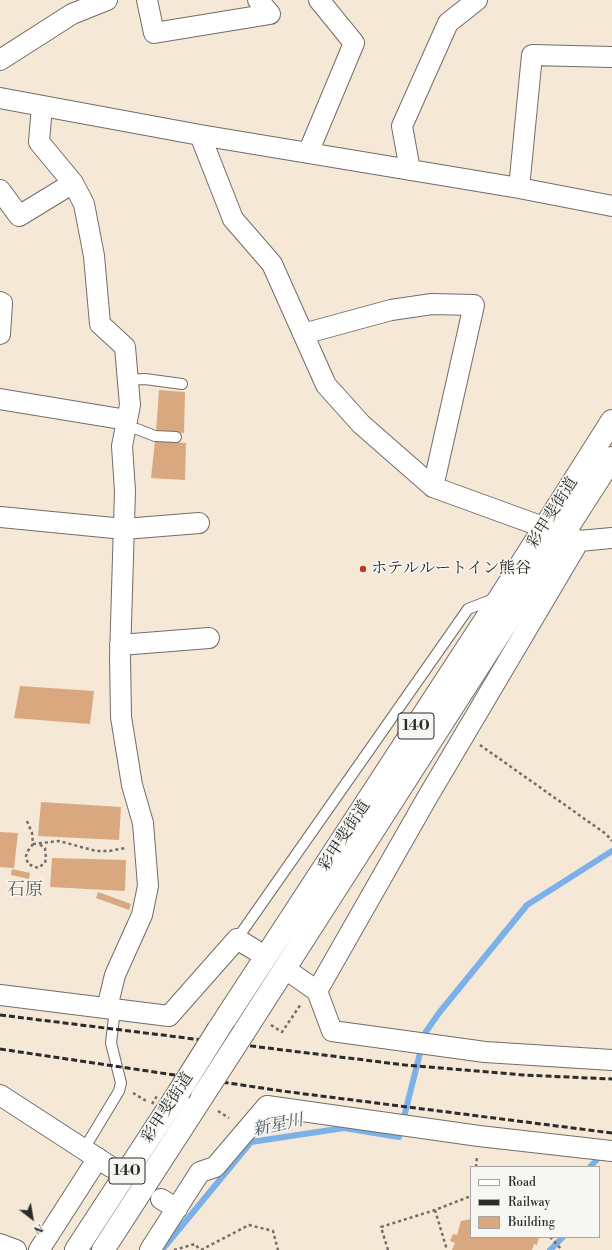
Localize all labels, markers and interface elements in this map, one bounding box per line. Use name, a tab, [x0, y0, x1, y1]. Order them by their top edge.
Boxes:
street label: 彩甲斐街道	[524, 474, 582, 552]
place label: ホテルルートイン熊谷	[371, 559, 531, 579]
marker: ホテルルートイン熊谷	[358, 564, 368, 574]
road number: 140	[398, 713, 434, 739]
street label: 彩甲斐街道	[315, 797, 375, 875]
district label: 石原	[7, 880, 43, 902]
street label: 彩甲斐街道	[138, 1069, 198, 1147]
water label: 新星川	[251, 1111, 305, 1141]
road number: 140	[109, 1158, 145, 1184]
legend	[470, 1166, 600, 1238]
text: Road	[508, 1175, 536, 1190]
text: Railway	[508, 1195, 550, 1210]
north arrow	[12, 1198, 52, 1238]
text: Building	[508, 1215, 555, 1230]
text: N	[31, 1220, 46, 1237]

